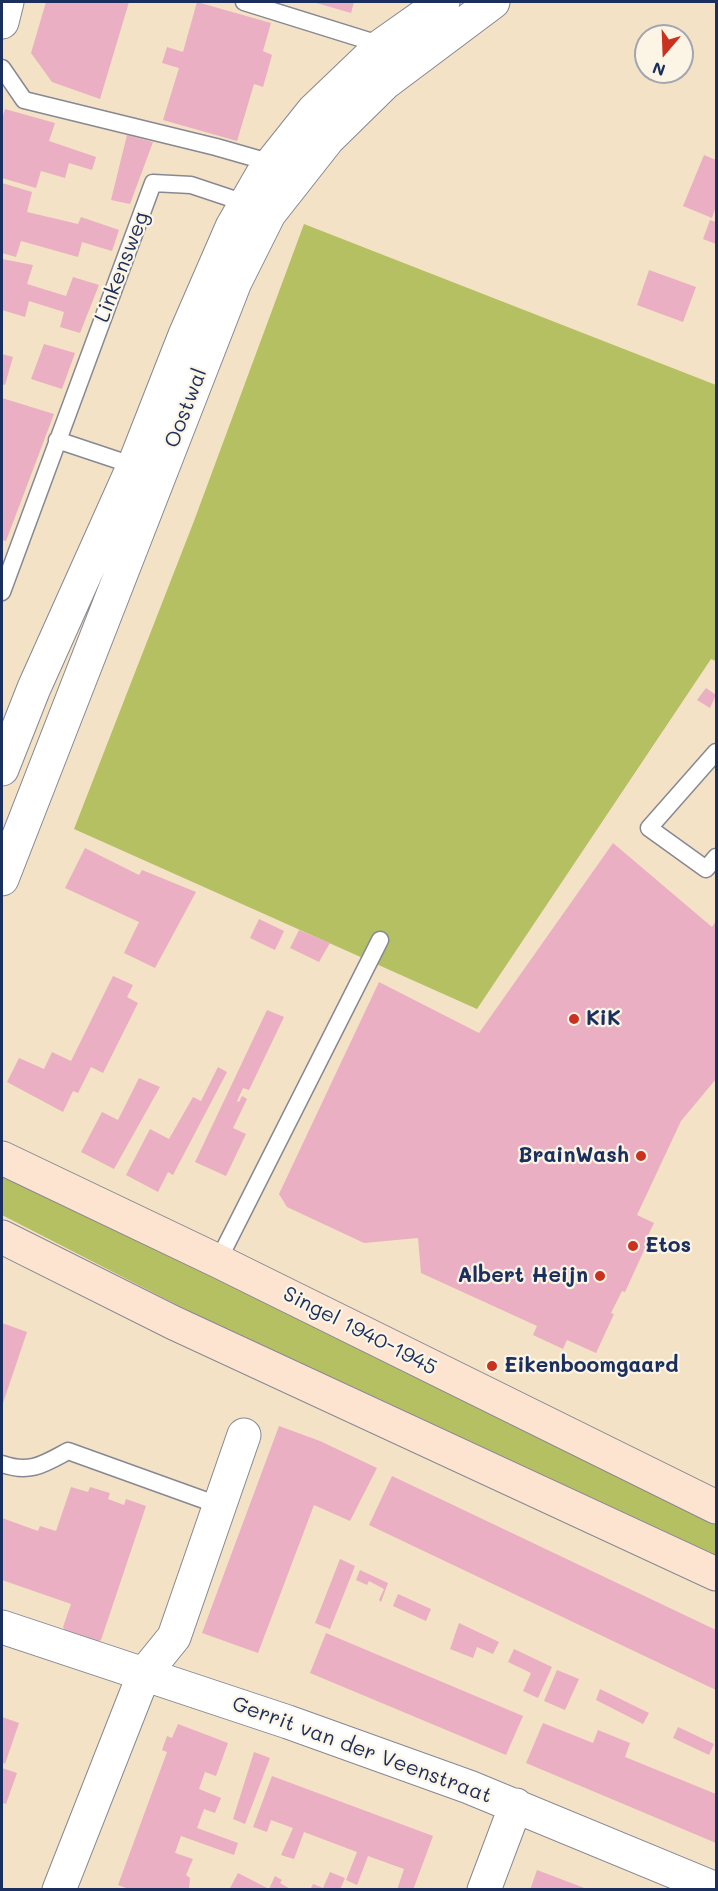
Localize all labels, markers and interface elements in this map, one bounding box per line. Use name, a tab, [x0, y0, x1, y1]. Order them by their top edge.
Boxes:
north arrow	[634, 24, 694, 84]
text: N	[649, 58, 668, 82]
street label: Linkensweg	[89, 208, 155, 326]
street label: Oostwal	[159, 365, 213, 451]
place label: KiK	[586, 1006, 621, 1032]
marker: KiK	[567, 1012, 581, 1026]
place label: BrainWash	[518, 1143, 629, 1169]
marker: BrainWash	[634, 1149, 648, 1163]
place label: Etos	[645, 1233, 691, 1259]
marker: Etos	[626, 1239, 640, 1253]
place label: Albert Heijn	[458, 1263, 588, 1289]
marker: Albert Heijn	[593, 1269, 607, 1283]
street label: Singel 1940-1945	[279, 1281, 441, 1381]
place label: Eikenboomgaard	[504, 1353, 678, 1379]
marker: Eikenboomgaard	[485, 1359, 499, 1373]
street label: Gerrit van der Veenstraat	[229, 1691, 495, 1809]

